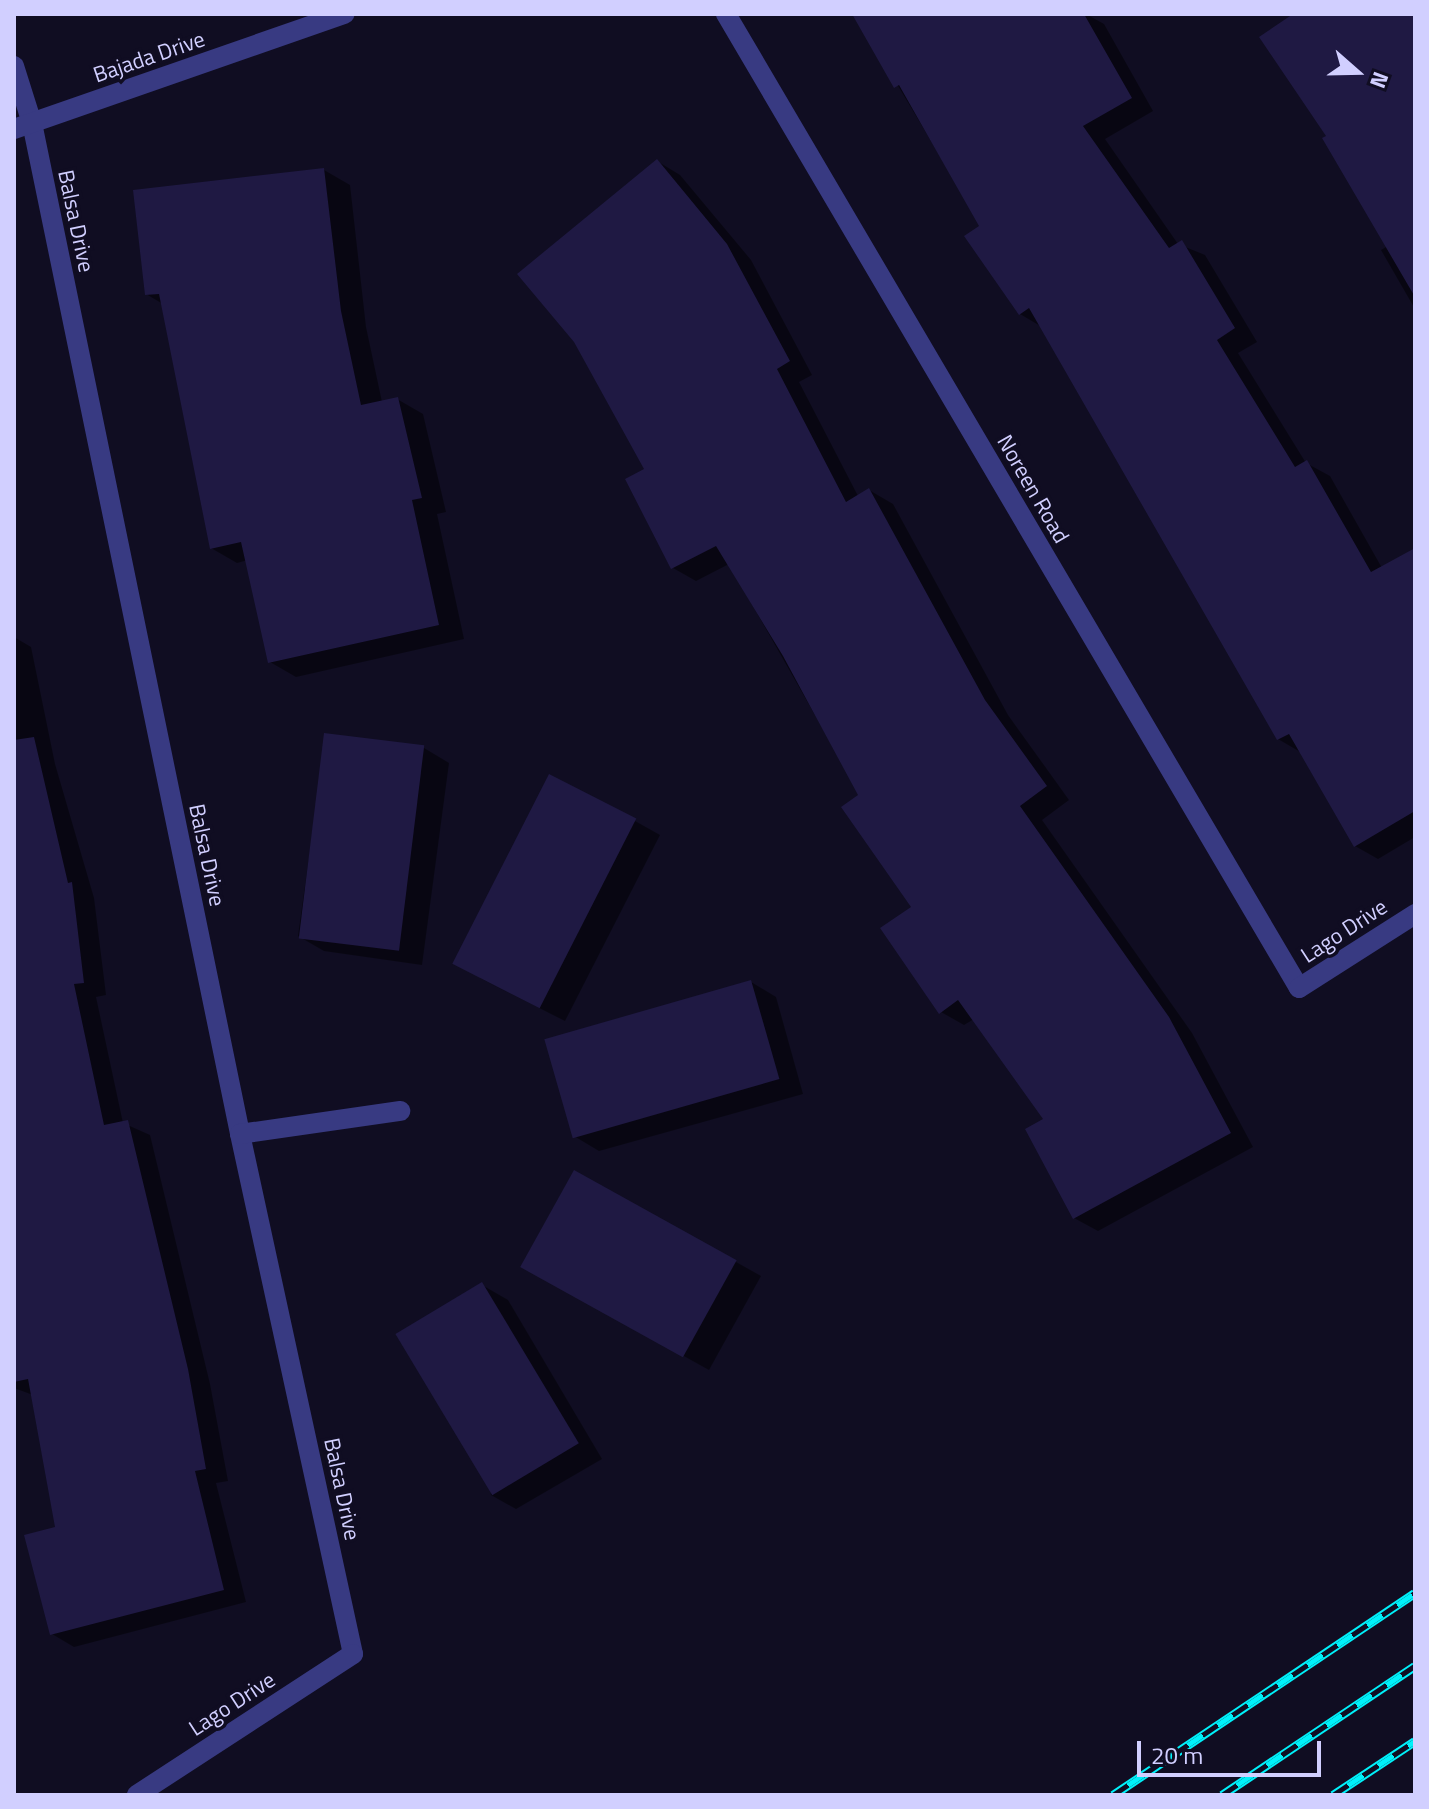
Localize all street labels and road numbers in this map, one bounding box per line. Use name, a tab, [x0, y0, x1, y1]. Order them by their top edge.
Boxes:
street label: Bajada Drive	[90, 26, 208, 88]
street label: Balsa Drive	[52, 167, 100, 275]
street label: Noreen Road	[991, 430, 1075, 548]
street label: Balsa Drive	[183, 801, 231, 909]
street label: Lago Drive	[1296, 893, 1392, 969]
street label: Balsa Drive	[318, 1435, 366, 1543]
street label: Lago Drive	[184, 1666, 280, 1742]

